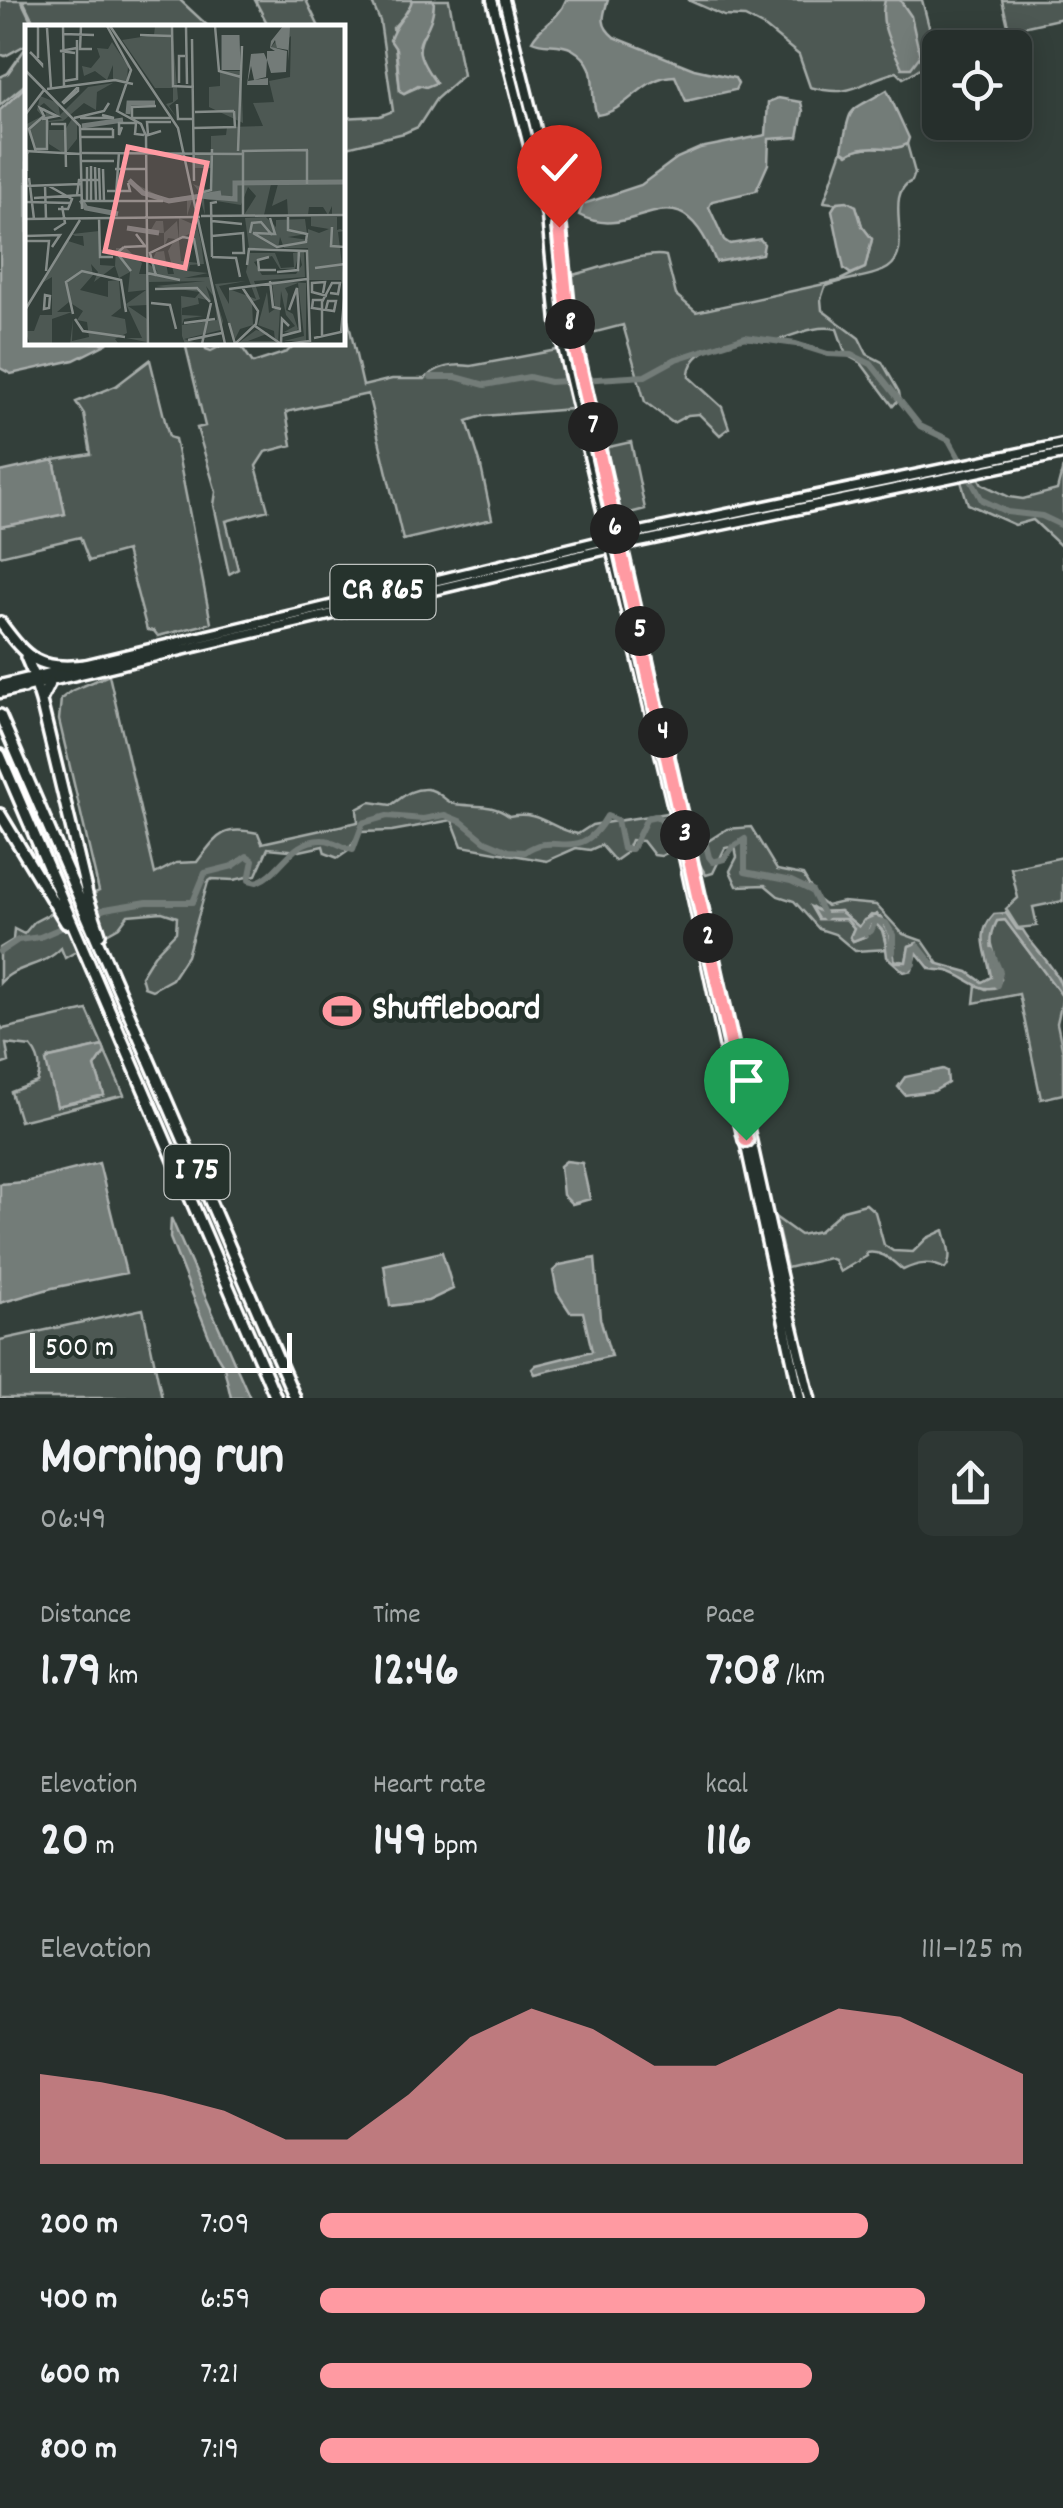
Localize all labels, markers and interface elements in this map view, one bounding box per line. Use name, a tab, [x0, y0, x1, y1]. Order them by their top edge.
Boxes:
inset map	[25, 25, 345, 345]
map controls	[922, 30, 1032, 140]
button: locate	[922, 30, 1032, 140]
pin	[517, 125, 602, 228]
icon: check	[532, 140, 587, 195]
pin: 8	[545, 299, 595, 349]
text: 8	[564, 304, 576, 344]
pin: 7	[568, 402, 618, 452]
text: 7	[588, 407, 598, 447]
pin: 6	[590, 504, 640, 554]
text: 6	[608, 509, 622, 549]
road number: CR 865	[330, 565, 436, 619]
pin: 5	[615, 606, 665, 656]
text: 5	[634, 611, 646, 651]
pin: 4	[638, 708, 688, 758]
text: 4	[657, 713, 669, 753]
pin: 3	[660, 810, 710, 860]
text: 3	[679, 815, 691, 855]
pin: 2	[683, 913, 733, 963]
text: 2	[702, 918, 714, 958]
place label: Shuffleboard	[372, 986, 541, 1036]
sports icon: Shuffleboard	[321, 990, 363, 1032]
pin	[704, 1038, 789, 1141]
icon: arrive	[719, 1053, 774, 1108]
road number: I 75	[164, 1145, 230, 1199]
scale bar	[30, 1328, 292, 1372]
text: 500 m	[45, 1330, 114, 1370]
text: Morning run	[40, 1421, 284, 1500]
button: share	[918, 1431, 1023, 1536]
text: 06:49	[40, 1498, 106, 1544]
text: Distance	[40, 1597, 131, 1637]
text: Time	[373, 1597, 421, 1637]
text: Pace	[705, 1597, 755, 1637]
text: 1.79	[40, 1637, 101, 1709]
text: 12:46	[373, 1637, 459, 1709]
text: 7:08	[705, 1637, 780, 1709]
text: km	[101, 1658, 138, 1698]
text: /km	[780, 1658, 825, 1698]
text: Elevation	[40, 1767, 137, 1807]
text: Heart rate	[373, 1767, 486, 1807]
text: kcal	[705, 1767, 748, 1807]
text: 20	[40, 1807, 89, 1879]
text: 149	[373, 1807, 427, 1879]
text: 116	[705, 1807, 752, 1879]
text: m	[89, 1828, 115, 1868]
text: bpm	[427, 1828, 478, 1868]
text: Elevation	[40, 1928, 151, 1974]
text: 111–125 m	[921, 1928, 1023, 1974]
text: 200 m	[40, 2203, 118, 2249]
text: 7:09	[200, 2203, 250, 2249]
text: 400 m	[40, 2278, 117, 2324]
text: 6:59	[200, 2278, 250, 2324]
text: 600 m	[40, 2353, 120, 2399]
text: 7:21	[200, 2353, 239, 2399]
text: 800 m	[40, 2428, 117, 2474]
text: 7:19	[200, 2428, 239, 2474]

